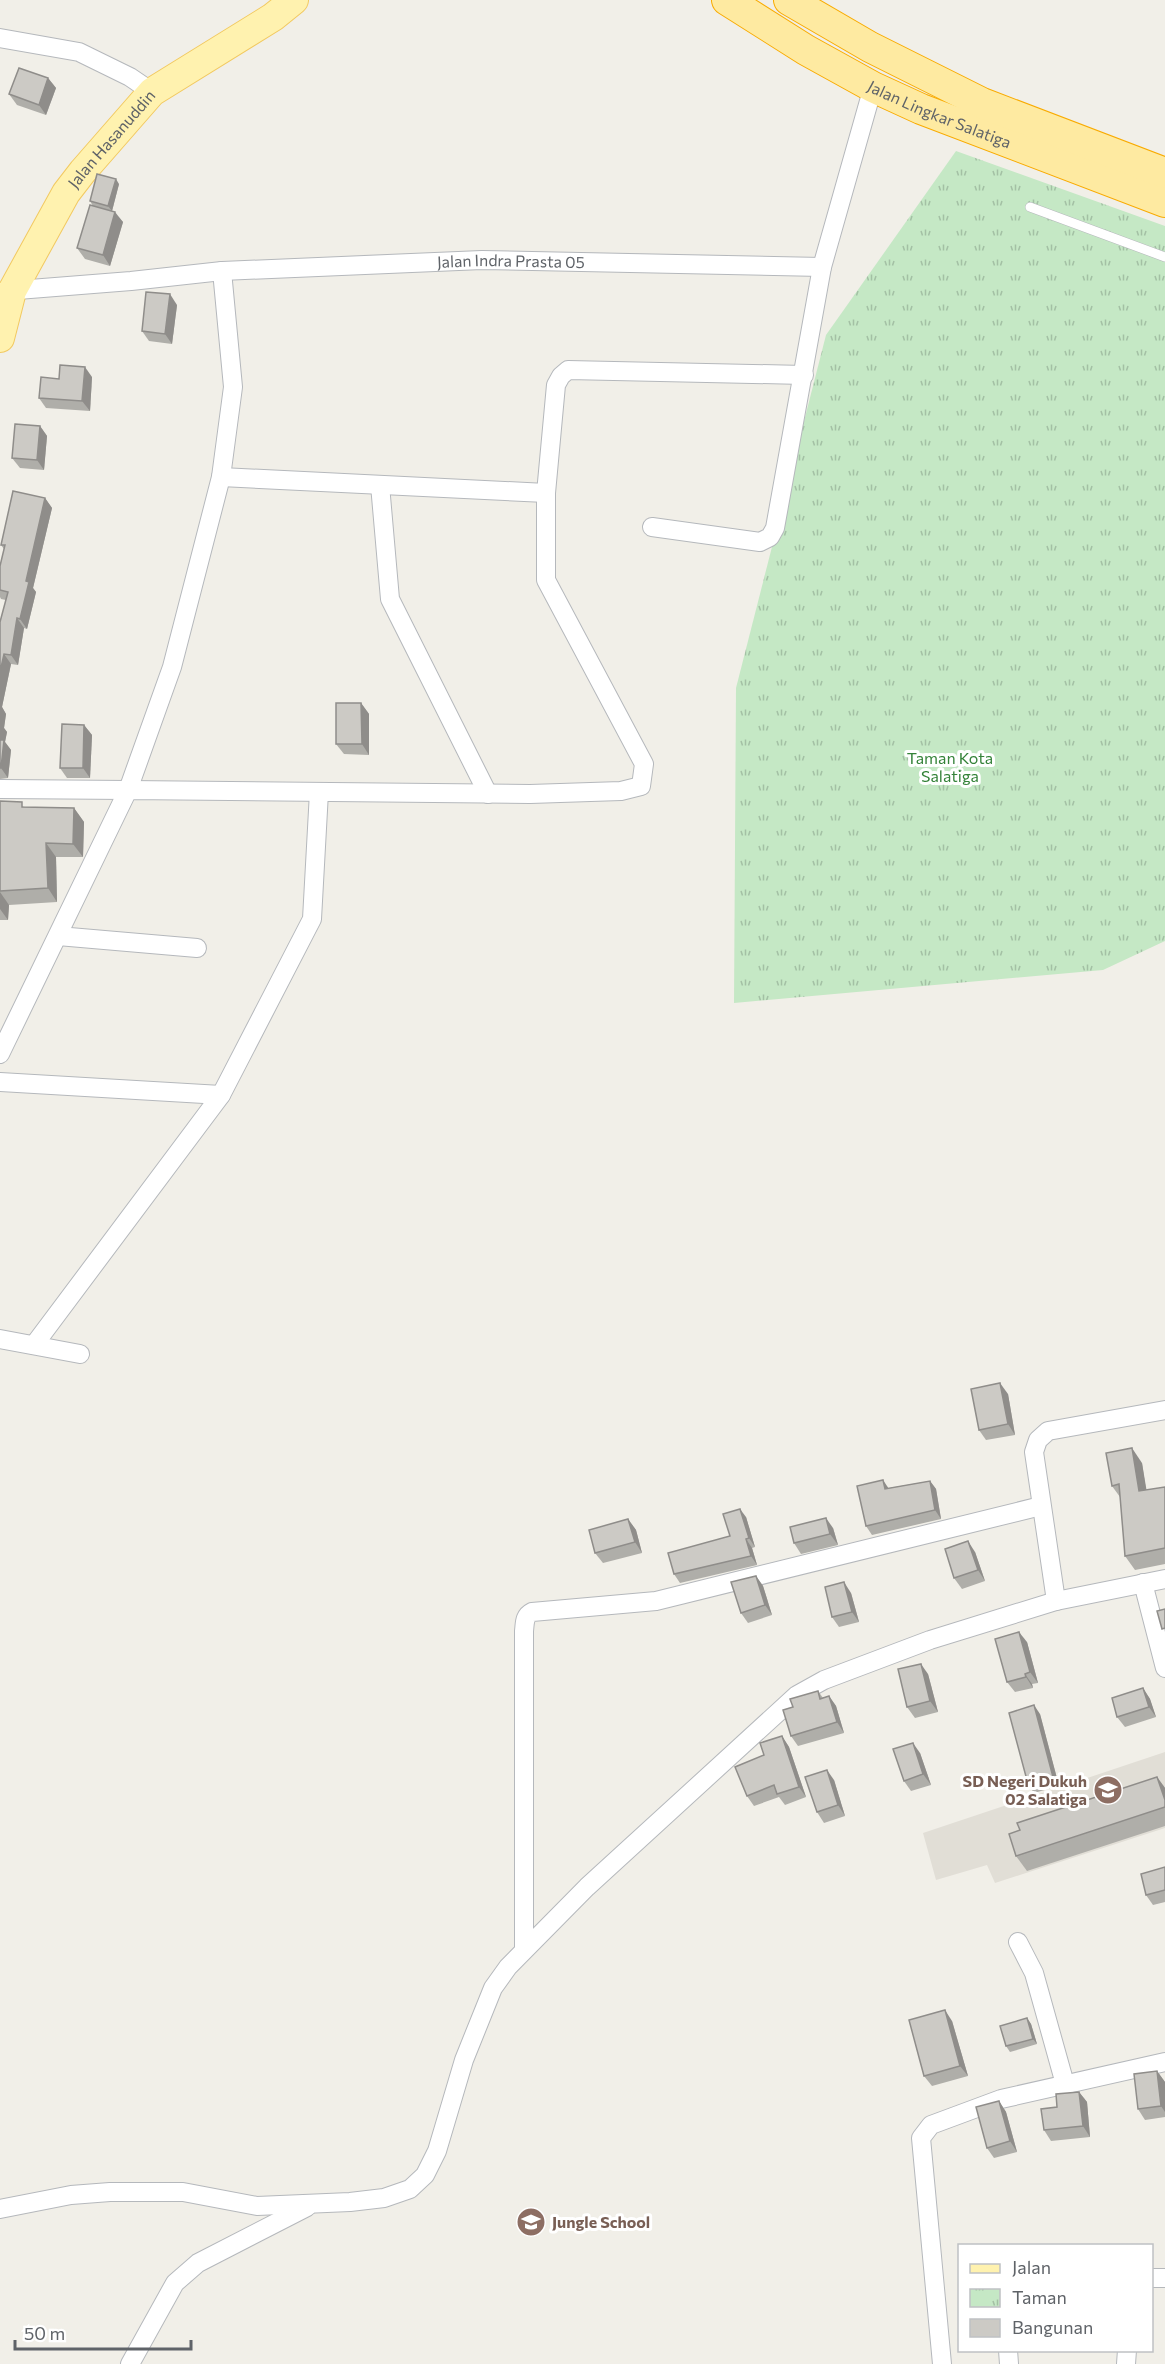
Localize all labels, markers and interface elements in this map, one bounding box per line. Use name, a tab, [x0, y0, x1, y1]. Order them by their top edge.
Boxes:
street label: Jalan Lingkar Salatiga	[865, 76, 1014, 152]
street label: Jalan Hasanuddin	[63, 86, 159, 192]
street label: Jalan Indra Prasta 05	[436, 250, 585, 271]
park label: Taman Kota Salatiga	[907, 748, 993, 785]
place label: SD Negeri Dukuh 02 Salatiga	[963, 1771, 1087, 1808]
school or university icon: SD Negeri Dukuh 02 Salatiga	[1092, 1774, 1124, 1806]
school or university icon: Jungle School	[515, 2206, 547, 2238]
place label: Jungle School	[552, 2212, 650, 2231]
legend	[958, 2244, 1153, 2352]
text: Jalan	[1012, 2256, 1051, 2278]
text: Taman	[1012, 2286, 1067, 2308]
scale bar	[15, 2313, 190, 2351]
text: Bangunan	[1012, 2316, 1093, 2338]
text: 50 m	[24, 2322, 65, 2344]

